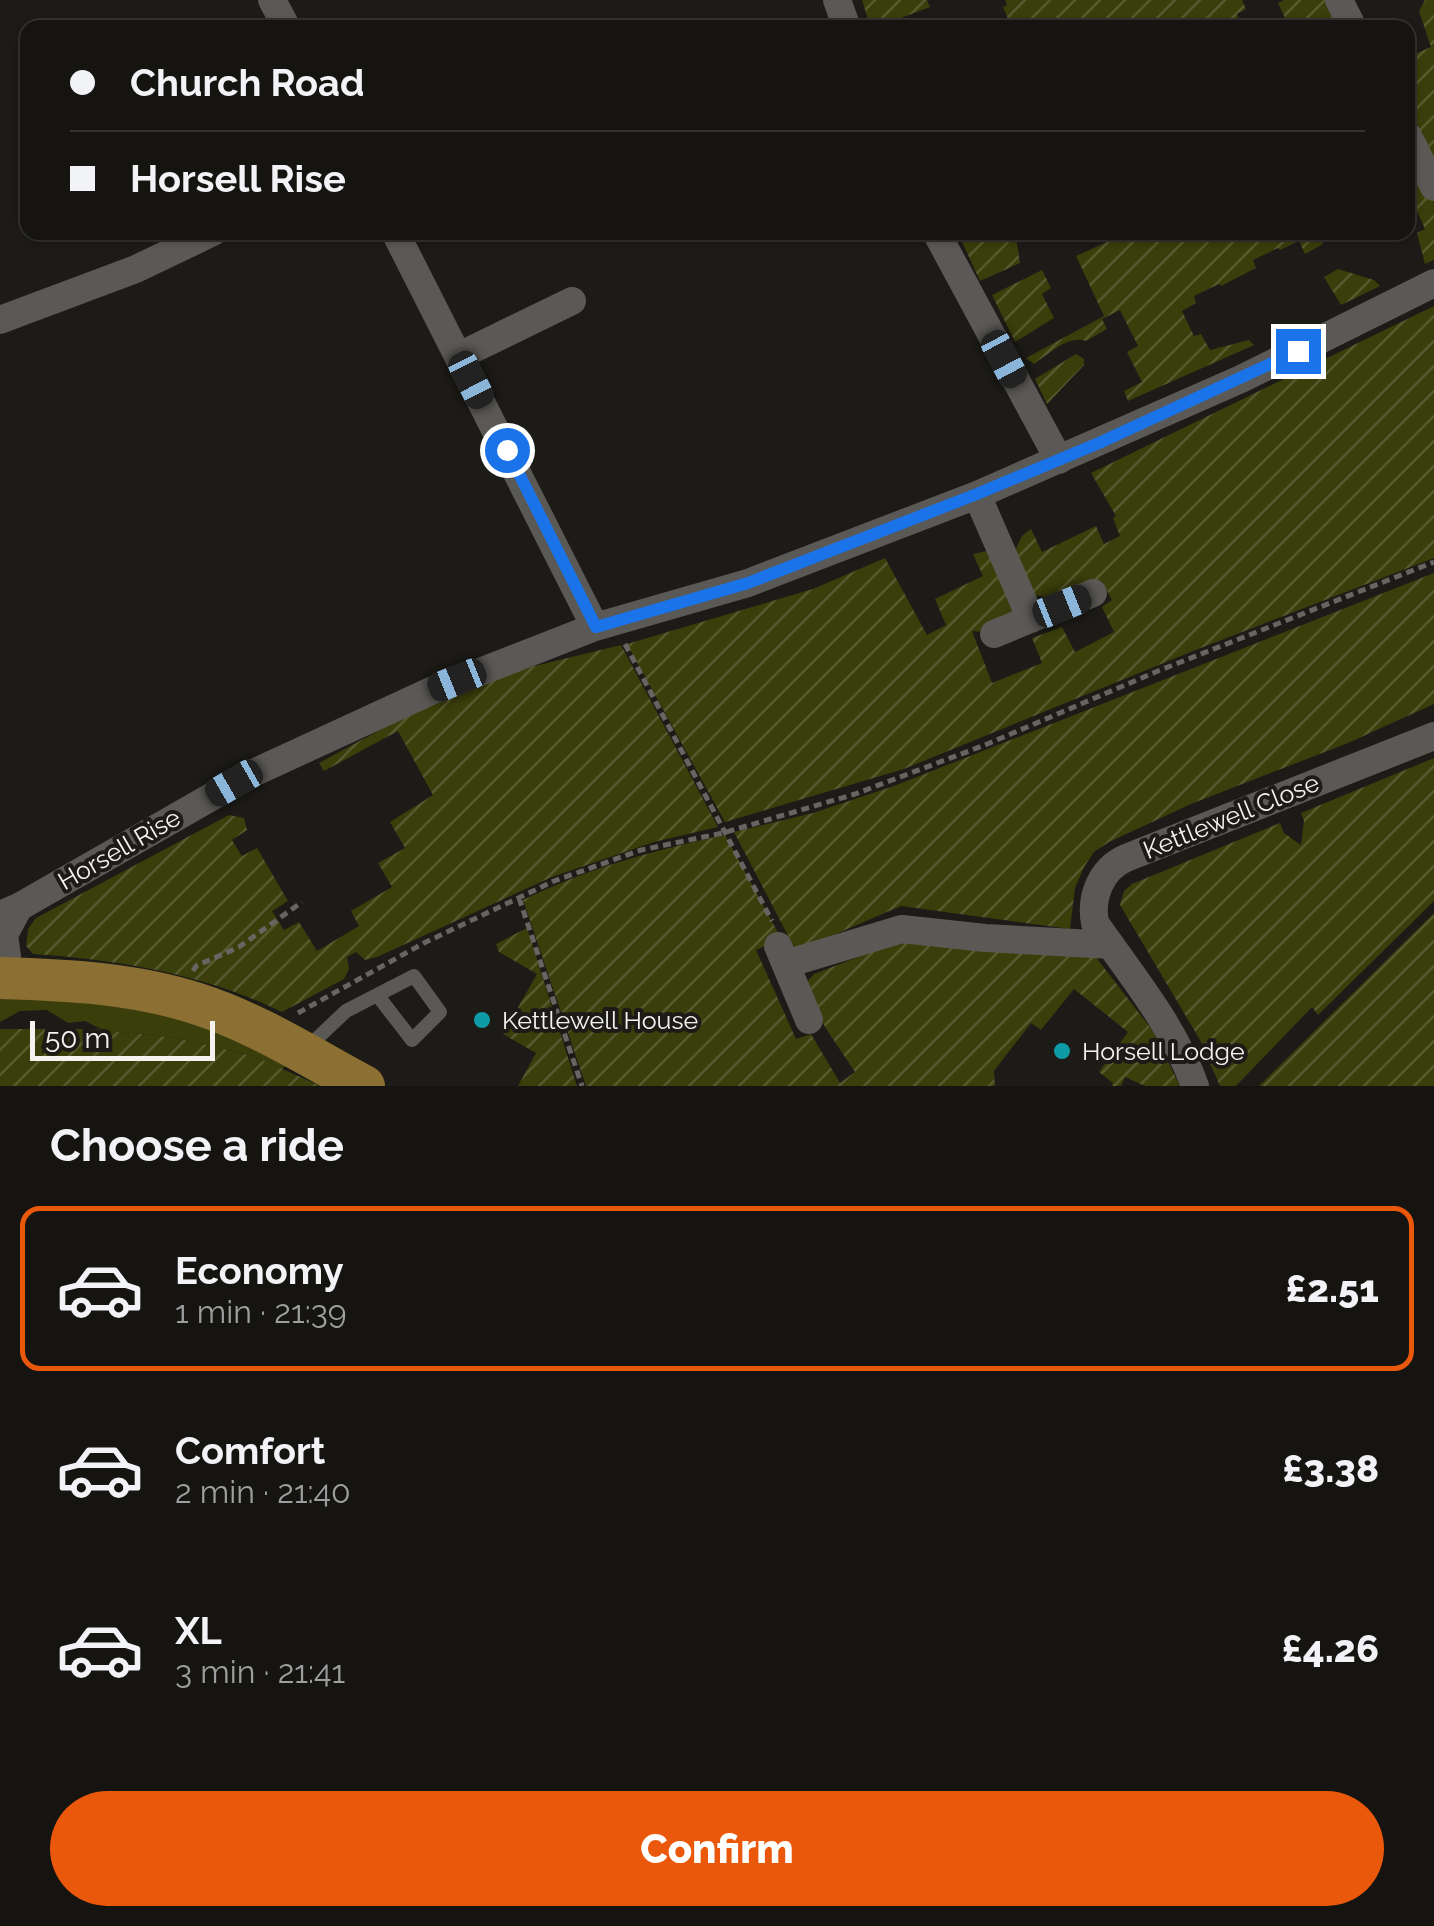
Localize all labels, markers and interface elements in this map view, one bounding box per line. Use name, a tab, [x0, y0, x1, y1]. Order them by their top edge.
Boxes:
text: Church Road	[130, 60, 364, 105]
text: Horsell Rise	[130, 156, 346, 201]
car	[977, 325, 1031, 393]
route end	[1276, 329, 1321, 374]
car	[444, 346, 498, 414]
route start	[485, 428, 530, 473]
car	[1029, 581, 1095, 631]
car	[424, 655, 490, 705]
car	[201, 755, 267, 811]
street label: Kettlewell Close	[1139, 767, 1323, 865]
street label: Horsell Rise	[52, 802, 186, 896]
place label: Kettlewell House	[502, 1005, 698, 1035]
marker: Kettlewell House	[471, 1009, 493, 1031]
scale bar	[30, 1016, 215, 1060]
text: 50 m	[45, 1022, 110, 1055]
place label: Horsell Lodge	[1082, 1036, 1245, 1066]
marker: Horsell Lodge	[1051, 1040, 1073, 1062]
text: Choose a ride	[50, 1119, 344, 1172]
icon: car	[55, 1244, 145, 1334]
text: Economy	[175, 1248, 344, 1293]
text: £2.51	[1286, 1266, 1379, 1311]
text: 1 min · 21:39	[175, 1293, 347, 1330]
icon: car	[55, 1424, 145, 1514]
text: Comfort	[175, 1428, 325, 1473]
text: £3.38	[1282, 1446, 1379, 1491]
text: 2 min · 21:40	[175, 1473, 351, 1510]
icon: car	[55, 1604, 145, 1694]
text: XL	[175, 1608, 222, 1653]
text: £4.26	[1281, 1626, 1379, 1671]
text: 3 min · 21:41	[175, 1653, 345, 1690]
button: Confirm	[50, 1791, 1384, 1906]

